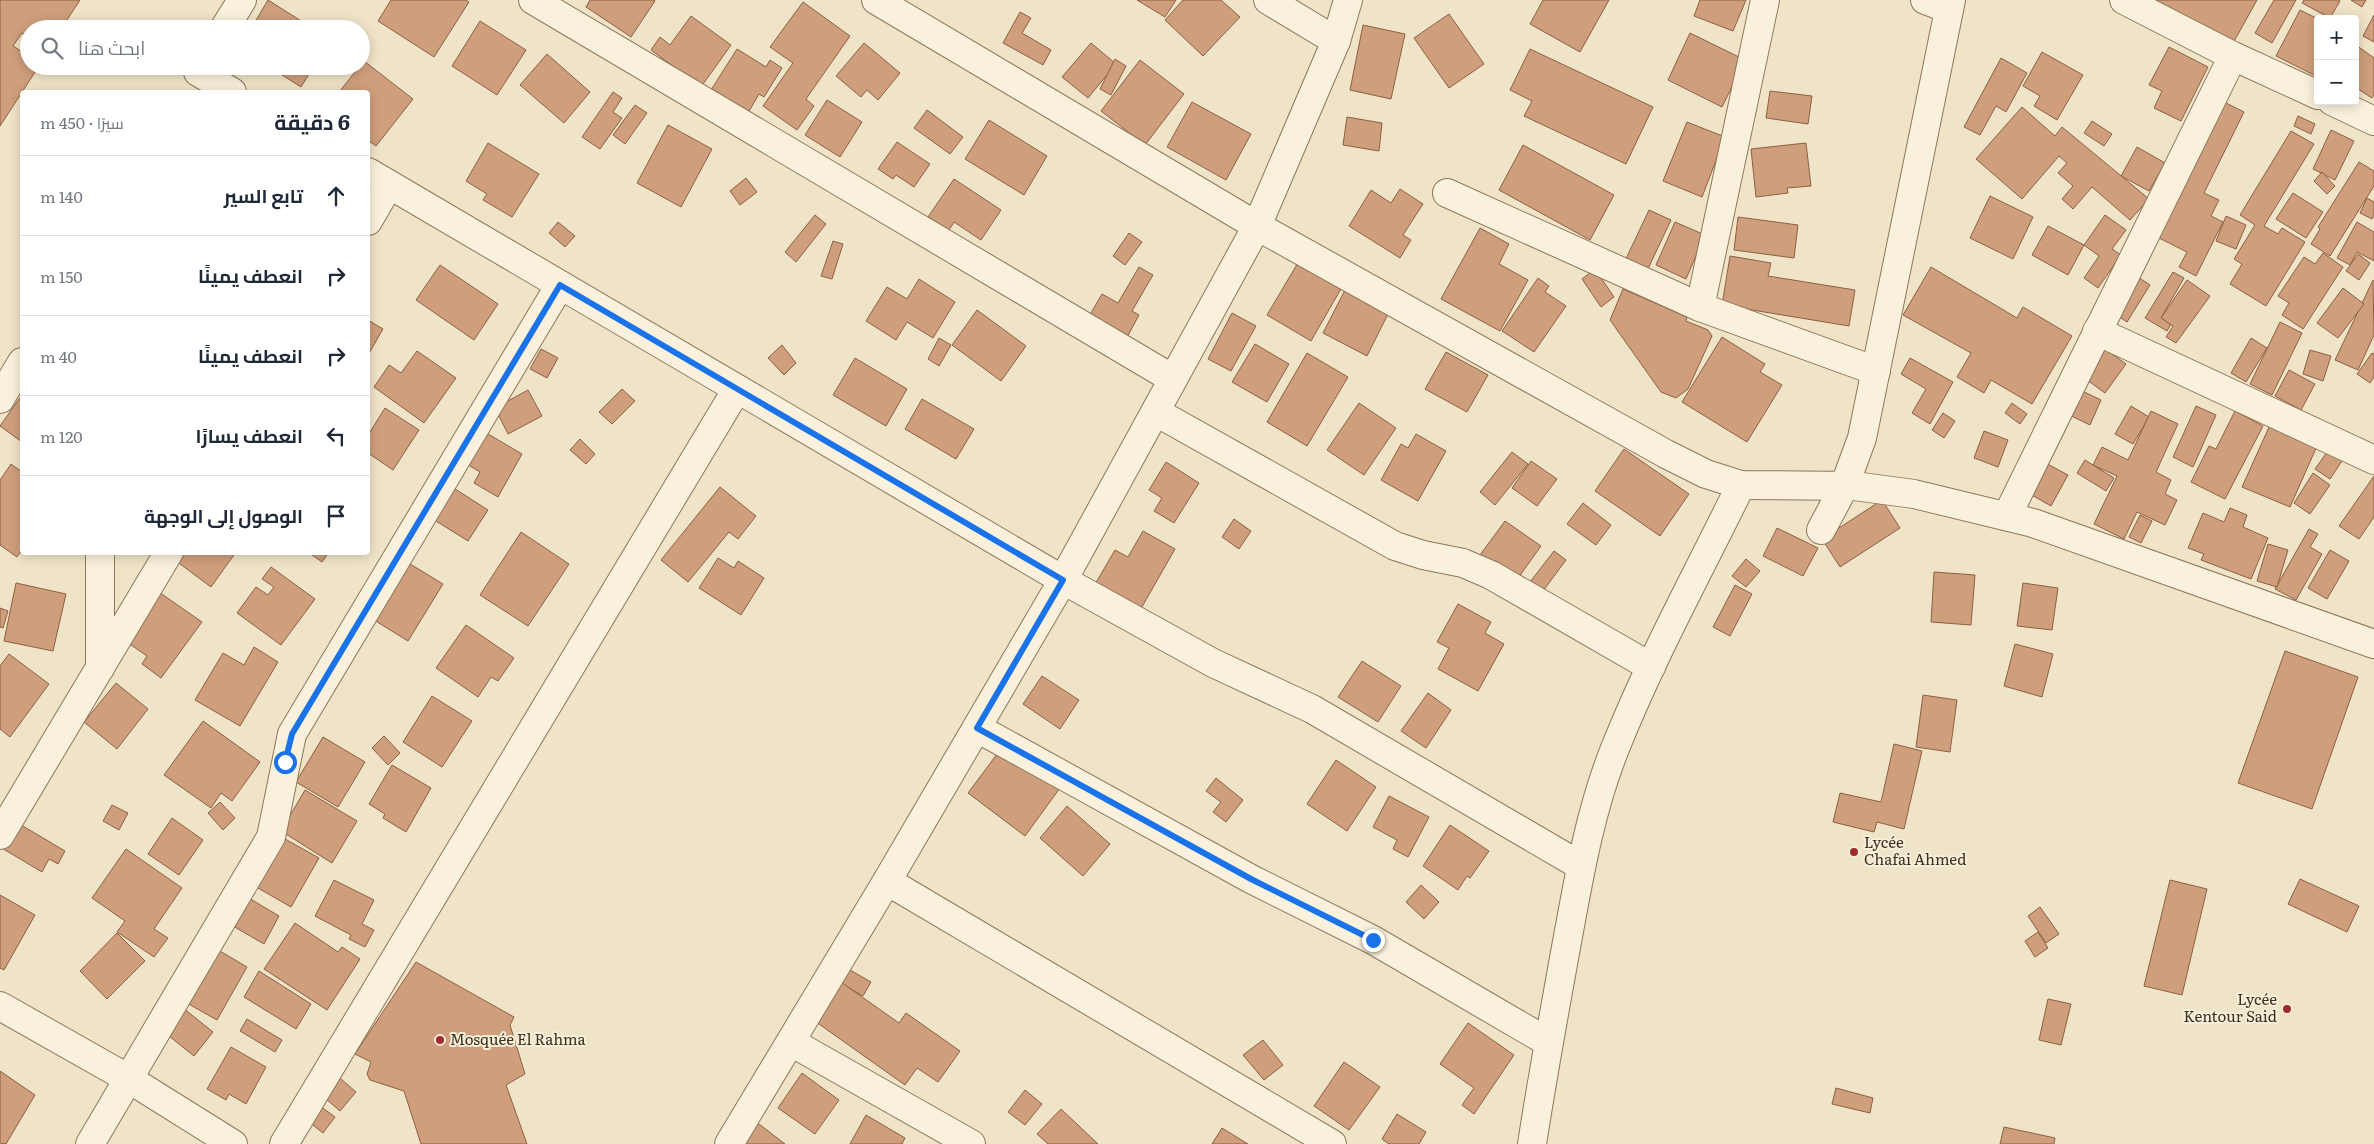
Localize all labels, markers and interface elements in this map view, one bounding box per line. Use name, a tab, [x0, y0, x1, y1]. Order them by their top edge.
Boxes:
map controls	[2314, 15, 2359, 105]
button: +	[2314, 15, 2359, 60]
search box	[20, 20, 370, 75]
text: ابحث هنا	[78, 33, 145, 61]
icon: search	[38, 34, 66, 62]
button: −	[2314, 60, 2359, 105]
text: 6 دقيقة	[274, 105, 350, 136]
text: سيرًا · 450 m	[40, 110, 124, 134]
text: تابع السير	[224, 181, 303, 209]
icon: ahead	[322, 182, 350, 210]
text: 140 m	[40, 184, 83, 208]
text: انعطف يمينًا	[198, 261, 303, 289]
icon: right	[322, 262, 350, 290]
text: 150 m	[40, 264, 83, 288]
text: انعطف يمينًا	[198, 341, 303, 369]
icon: right	[322, 342, 350, 370]
text: 40 m	[40, 344, 77, 368]
text: انعطف يسارًا	[196, 421, 303, 449]
icon: left	[322, 422, 350, 450]
text: 120 m	[40, 424, 83, 448]
text: الوصول إلى الوجهة	[144, 501, 303, 529]
icon: arrive	[322, 502, 350, 530]
route start	[274, 751, 297, 774]
place label: Lycée Chafai Ahmed	[1864, 830, 1966, 870]
marker: Lycée Chafai Ahmed	[1848, 846, 1860, 858]
route end	[1362, 929, 1385, 952]
place label: Lycée Kentour Said	[2183, 987, 2277, 1027]
marker: Lycée Kentour Said	[2281, 1003, 2293, 1015]
place label: Mosquée El Rahma	[450, 1027, 587, 1050]
marker: Mosquée El Rahma	[434, 1034, 446, 1046]

